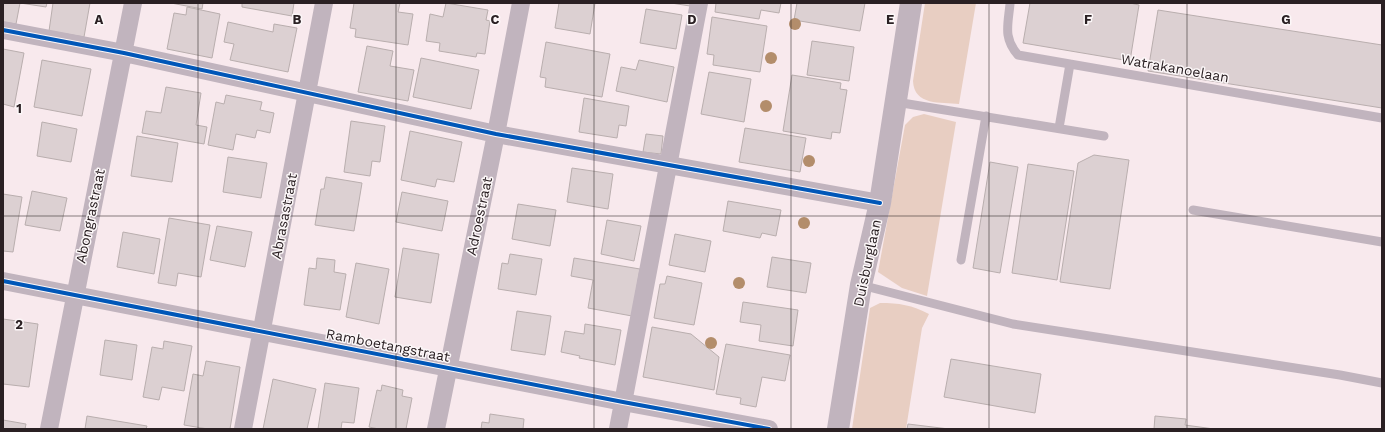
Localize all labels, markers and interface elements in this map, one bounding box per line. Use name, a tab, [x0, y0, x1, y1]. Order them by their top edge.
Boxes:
text: A	[95, 12, 104, 27]
text: B	[293, 12, 302, 27]
text: C	[491, 12, 500, 27]
text: D	[687, 12, 697, 27]
text: E	[886, 12, 894, 27]
text: F	[1084, 12, 1092, 27]
text: G	[1281, 12, 1291, 27]
street label: Watrakanoelaan	[1120, 51, 1230, 85]
text: 1	[16, 101, 22, 116]
street label: Abongrastraat	[72, 167, 108, 265]
street label: Abrasastraat	[268, 172, 300, 260]
street label: Adroestraat	[463, 175, 495, 257]
street label: Duisburglaan	[850, 218, 884, 308]
text: 2	[15, 317, 23, 332]
street label: Ramboetangstraat	[325, 325, 451, 365]

